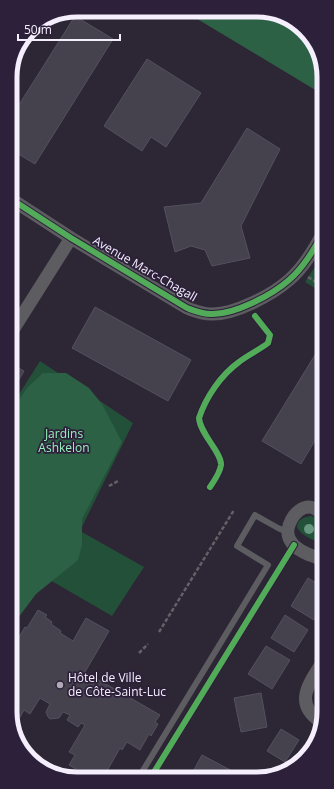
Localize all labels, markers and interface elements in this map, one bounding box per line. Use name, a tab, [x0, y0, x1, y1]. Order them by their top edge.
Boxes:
scale bar	[18, 16, 120, 42]
text: 50 m	[24, 21, 52, 38]
street label: Avenue Marc-Chagall	[90, 232, 200, 305]
park label: Jardins Ashkelon	[38, 425, 90, 456]
place label: Hôtel de Ville de Côte-Saint-Luc	[68, 669, 166, 700]
marker: Hôtel de Ville de Côte-Saint-Luc	[55, 680, 65, 690]

